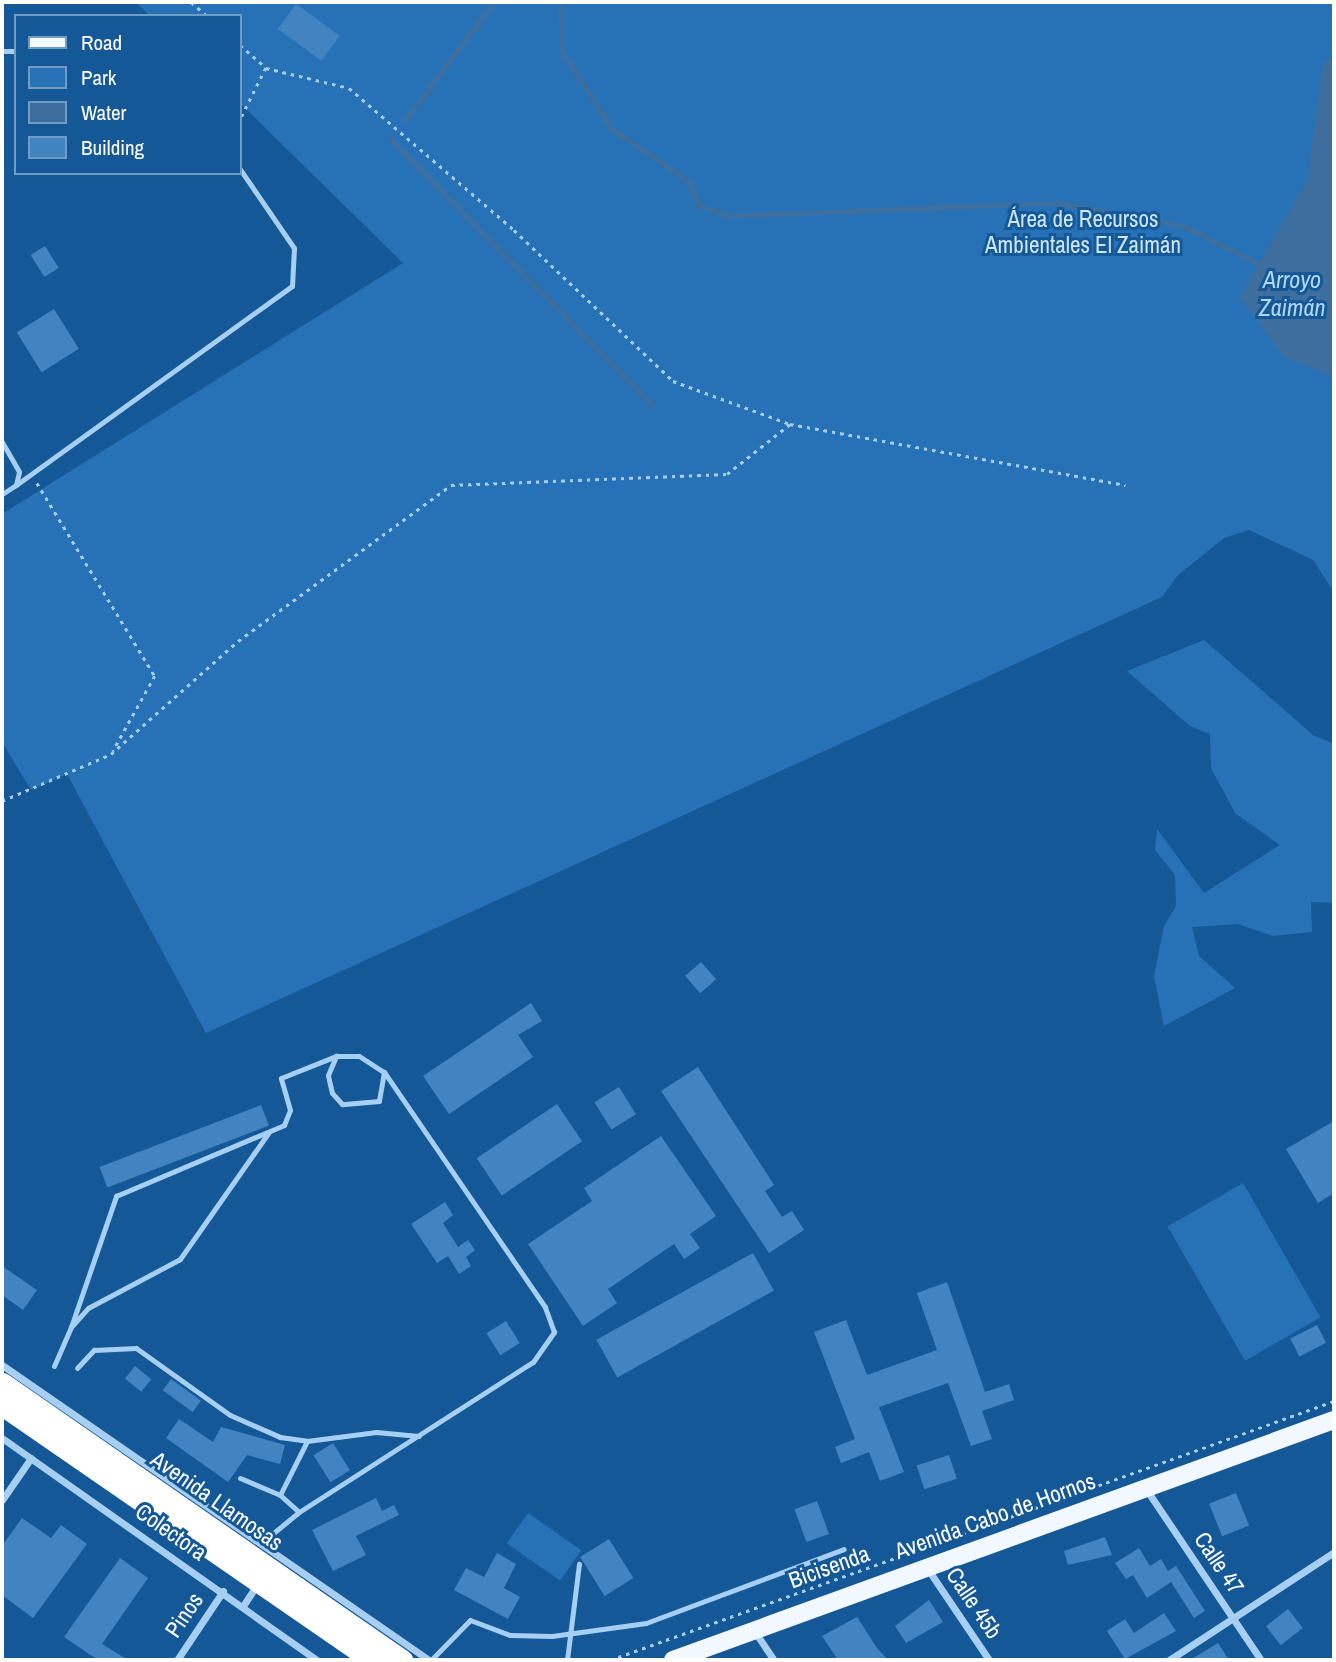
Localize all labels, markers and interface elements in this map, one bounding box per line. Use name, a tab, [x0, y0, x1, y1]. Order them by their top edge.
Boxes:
legend	[14, 14, 242, 175]
text: Road	[81, 28, 122, 57]
text: Park	[81, 63, 116, 92]
text: Water	[81, 98, 126, 127]
text: Building	[81, 133, 144, 162]
park label: Área de Recursos Ambientales El Zaimán	[985, 205, 1181, 259]
water label: Arroyo Zaimán	[1259, 266, 1325, 322]
street label: Avenida Llamosas	[146, 1445, 288, 1557]
street label: Avenida Cabo de Hornos	[891, 1467, 1099, 1565]
street label: Colectora	[130, 1498, 212, 1566]
street label: Calle 47	[1188, 1527, 1250, 1599]
street label: Bicisenda	[785, 1540, 873, 1594]
street label: Calle 45b	[940, 1562, 1008, 1644]
street label: Pinos	[159, 1587, 209, 1643]

